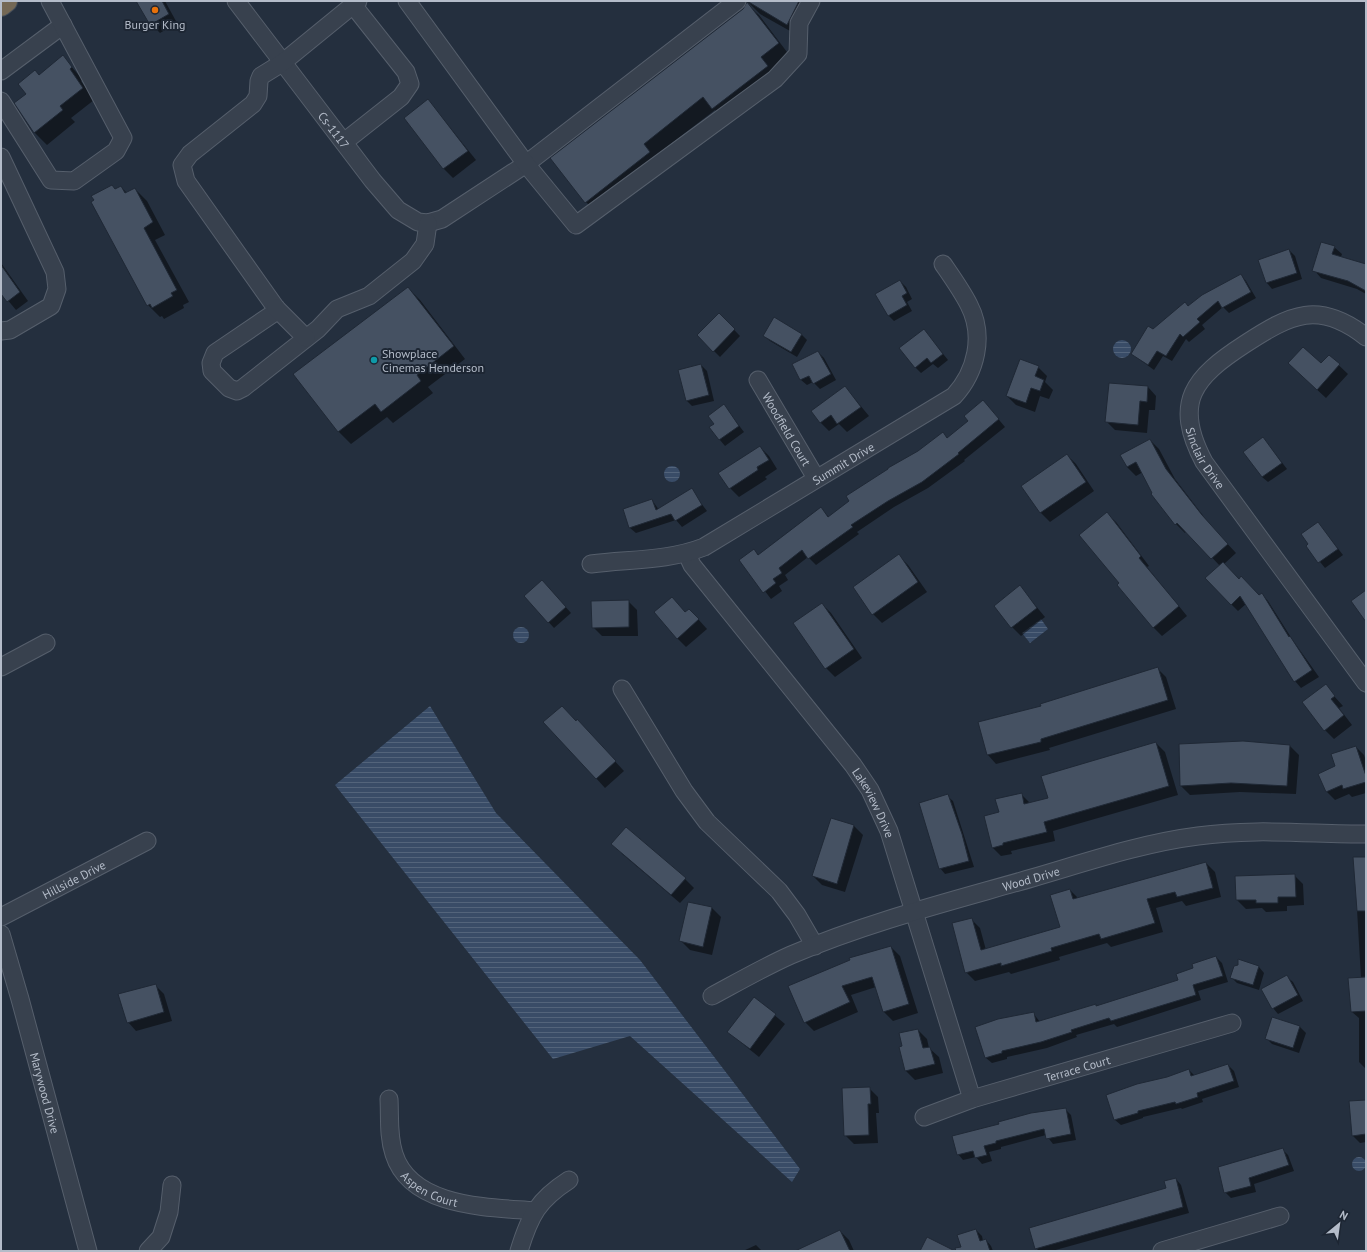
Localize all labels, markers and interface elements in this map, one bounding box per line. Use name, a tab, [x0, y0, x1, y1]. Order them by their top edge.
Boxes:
marker: Burger King	[150, 5, 160, 15]
place label: Burger King	[125, 17, 185, 32]
street label: Cs-1117	[315, 109, 353, 151]
place label: Showplace Cinemas Henderson	[382, 346, 484, 375]
marker: Showplace Cinemas Henderson	[369, 355, 379, 365]
street label: Woodfield Court	[760, 390, 814, 468]
street label: Sinclair Drive	[1183, 425, 1228, 492]
street label: Summit Drive	[809, 439, 877, 488]
street label: Lakeview Drive	[849, 765, 898, 839]
street label: Hillside Drive	[40, 856, 108, 902]
street label: Wood Drive	[1001, 863, 1061, 894]
street label: Marywood Drive	[27, 1051, 63, 1135]
street label: Terrace Court	[1043, 1052, 1112, 1085]
street label: Aspen Court	[398, 1168, 459, 1210]
north arrow	[1319, 1204, 1359, 1244]
text: N	[1337, 1207, 1350, 1223]

